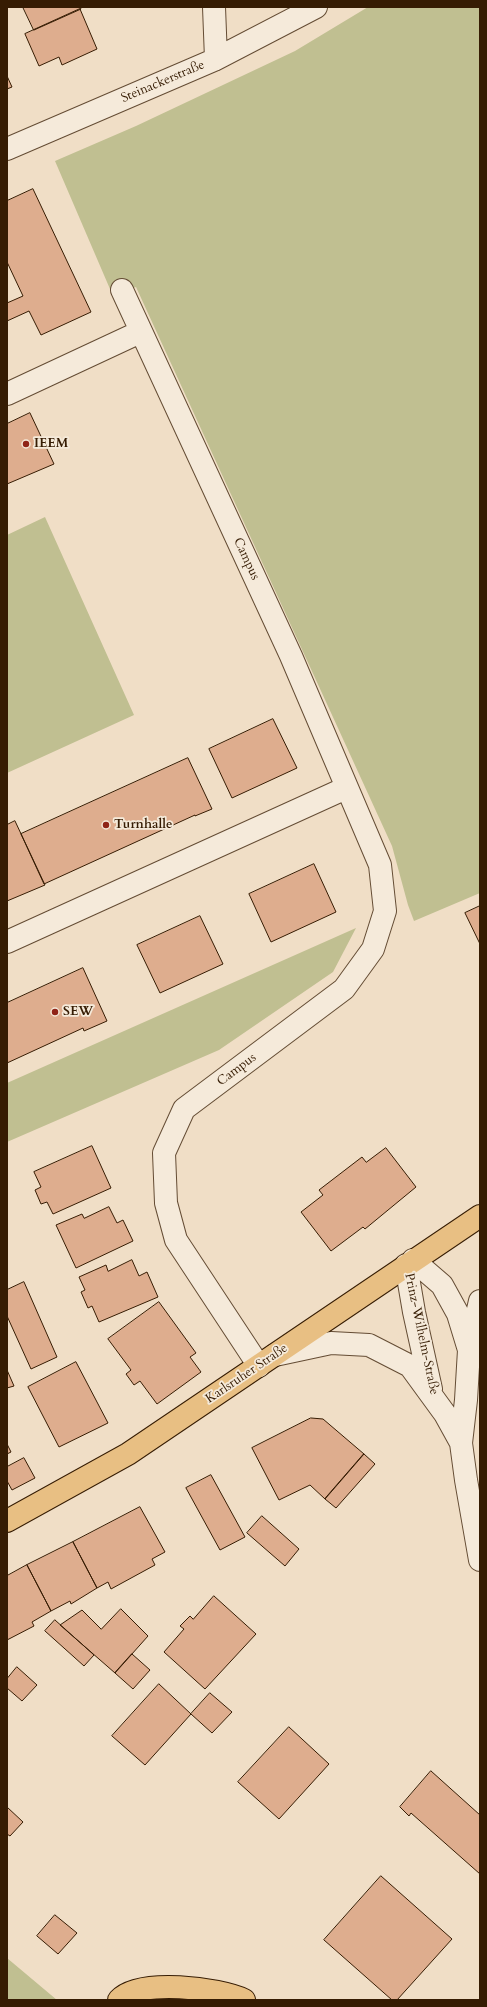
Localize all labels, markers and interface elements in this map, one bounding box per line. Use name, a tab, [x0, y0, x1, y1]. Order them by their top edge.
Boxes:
street label: Steinackerstraße	[119, 57, 207, 107]
place label: IEEM	[34, 436, 68, 452]
marker: IEEM	[21, 439, 31, 449]
street label: Campus	[229, 535, 263, 583]
place label: Turnhalle	[114, 817, 173, 833]
marker: Turnhalle	[101, 820, 111, 830]
place label: SEW	[63, 1004, 93, 1020]
marker: SEW	[50, 1007, 60, 1017]
street label: Campus	[214, 1050, 260, 1090]
street label: Prinz-Wilhelm-Straße	[400, 1272, 442, 1396]
street label: Karlsruher Straße	[203, 1341, 291, 1407]

